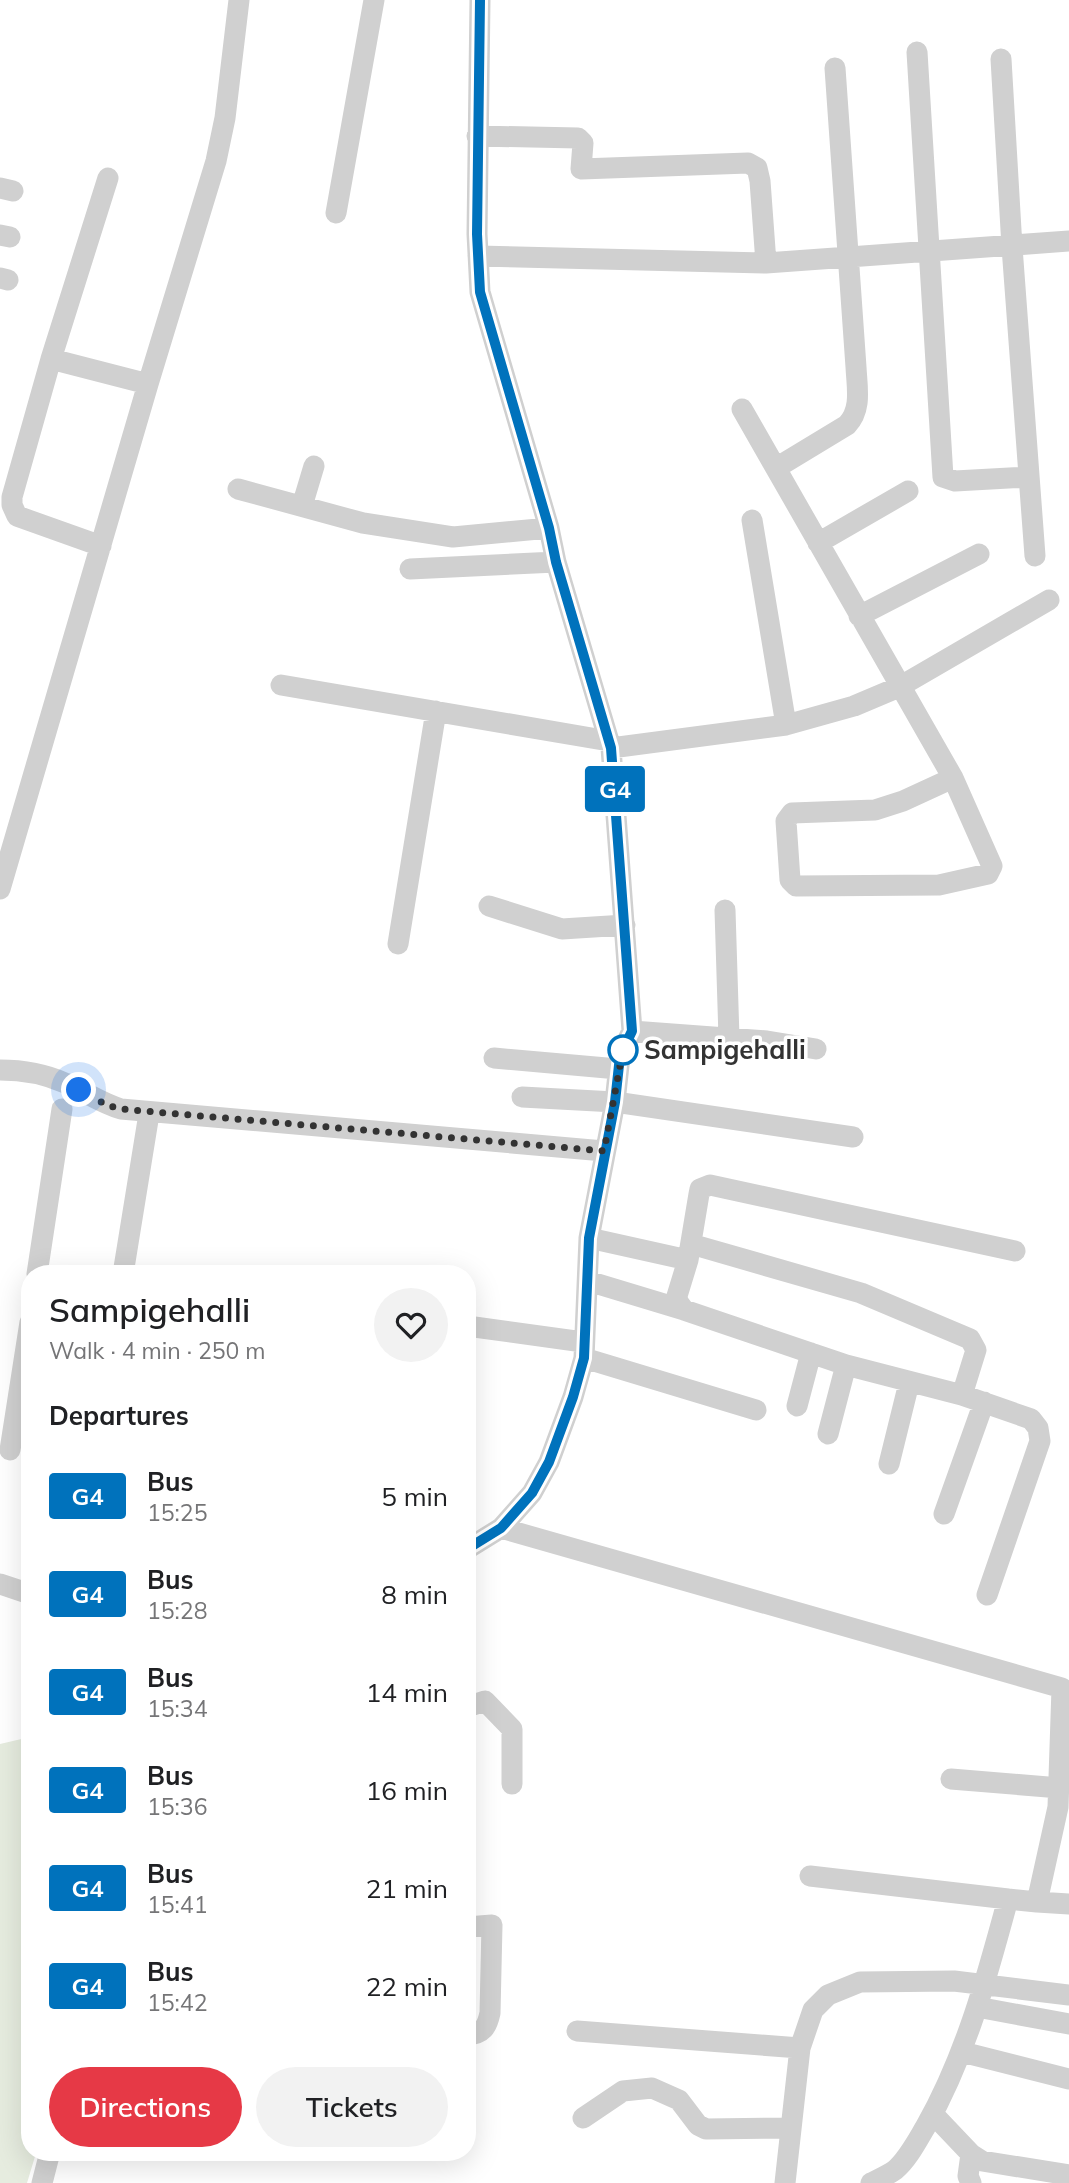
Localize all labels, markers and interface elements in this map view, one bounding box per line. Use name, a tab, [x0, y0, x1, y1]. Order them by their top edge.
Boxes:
line badge: G4	[584, 766, 646, 812]
text: G4	[599, 774, 631, 804]
place label: Sampigehalli	[644, 1033, 806, 1066]
marker: Sampigehalli	[608, 1035, 638, 1065]
your location	[61, 1072, 96, 1107]
button: heart	[374, 1288, 448, 1362]
text: Sampigehalli	[49, 1289, 250, 1330]
text: Walk · 4 min · 250 m	[49, 1336, 266, 1365]
text: Departures	[49, 1399, 189, 1432]
text: Bus	[147, 1465, 193, 1498]
text: 5 min	[381, 1480, 448, 1513]
text: G4	[71, 1481, 104, 1511]
text: 15:25	[147, 1498, 207, 1527]
text: Bus	[147, 1563, 193, 1596]
text: 8 min	[381, 1578, 448, 1611]
text: G4	[71, 1579, 104, 1609]
text: 15:28	[147, 1596, 207, 1625]
text: Bus	[147, 1661, 193, 1694]
text: 14 min	[366, 1676, 448, 1709]
text: G4	[71, 1677, 104, 1707]
text: 15:34	[147, 1694, 207, 1723]
text: Bus	[147, 1759, 193, 1792]
text: 16 min	[366, 1774, 448, 1807]
text: G4	[71, 1775, 104, 1805]
text: 15:36	[147, 1792, 207, 1821]
text: Bus	[147, 1857, 193, 1890]
text: 21 min	[366, 1872, 448, 1905]
text: G4	[71, 1873, 104, 1903]
text: 15:41	[147, 1890, 207, 1919]
text: Bus	[147, 1955, 193, 1988]
text: 22 min	[366, 1970, 448, 2003]
text: G4	[71, 1971, 104, 2001]
text: 15:42	[147, 1988, 207, 2017]
button: Directions	[49, 2067, 242, 2147]
button: Tickets	[256, 2067, 448, 2147]

